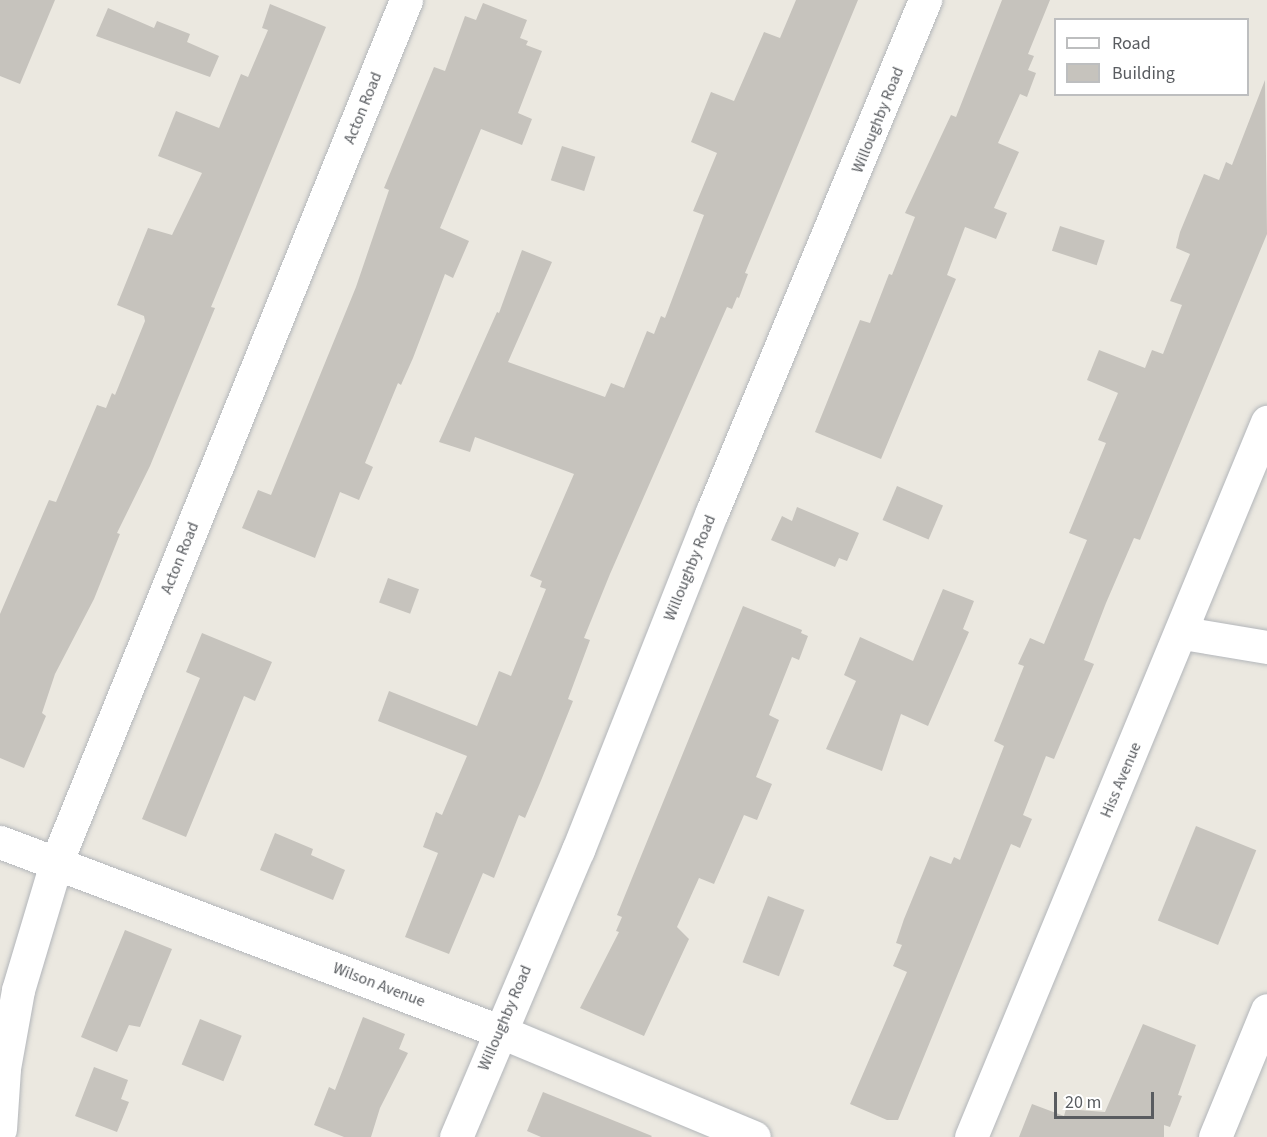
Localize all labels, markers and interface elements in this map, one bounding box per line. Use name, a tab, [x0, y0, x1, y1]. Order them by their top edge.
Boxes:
legend	[1054, 18, 1249, 96]
text: Road	[1112, 31, 1151, 56]
text: Building	[1112, 61, 1175, 86]
street label: Willoughby Road	[848, 64, 908, 176]
street label: Acton Road	[340, 69, 386, 147]
street label: Willoughby Road	[660, 512, 720, 624]
street label: Acton Road	[157, 519, 203, 597]
street label: Hiss Avenue	[1096, 739, 1146, 821]
street label: Wilson Avenue	[330, 959, 428, 1011]
street label: Willoughby Road	[474, 962, 536, 1074]
scale bar	[1057, 1080, 1158, 1118]
text: 20 m	[1065, 1090, 1101, 1115]

